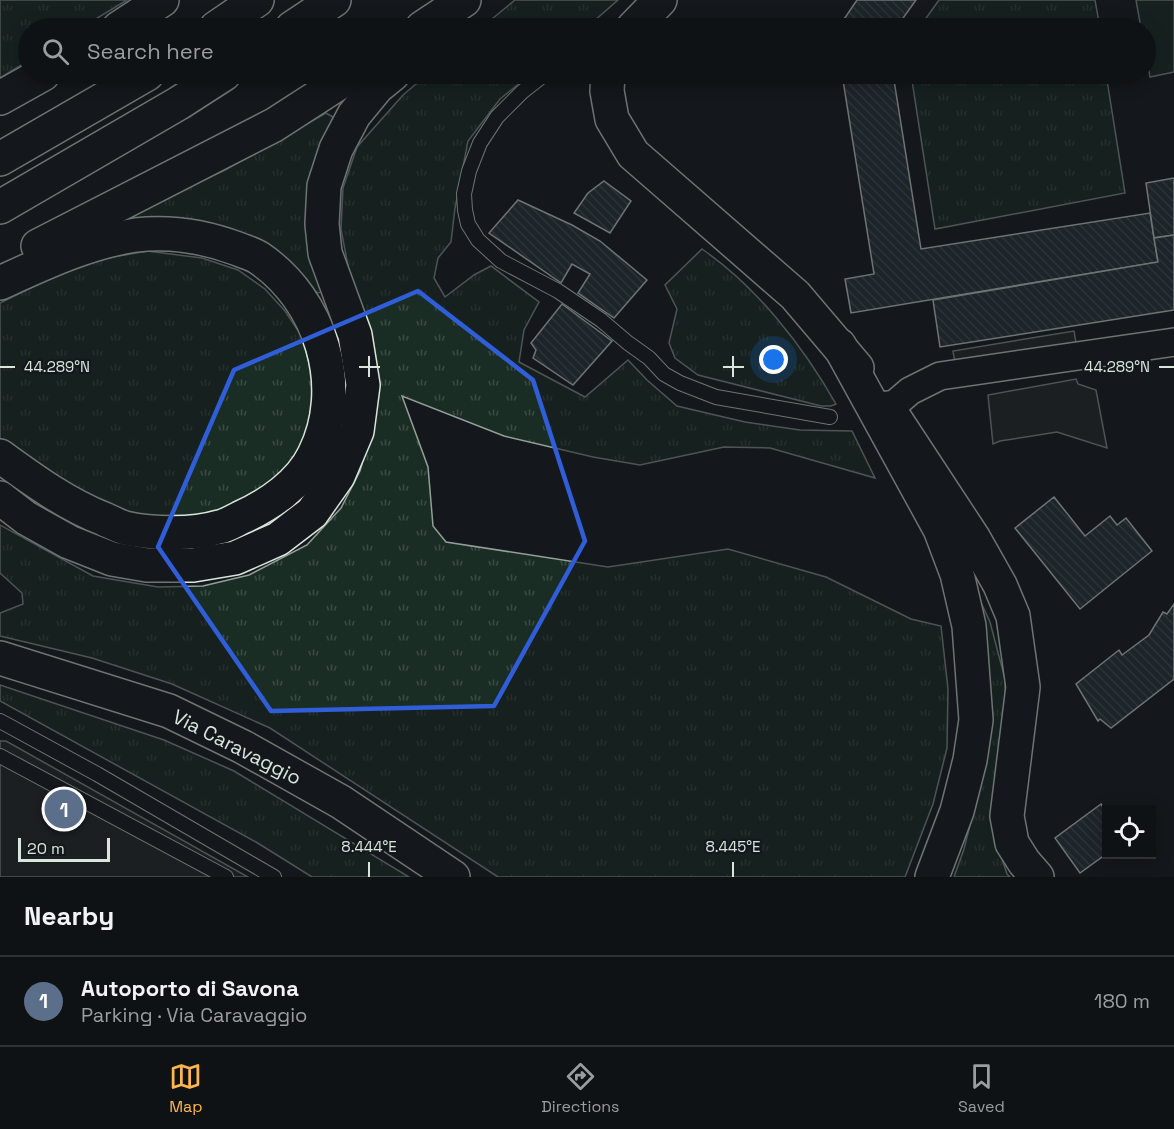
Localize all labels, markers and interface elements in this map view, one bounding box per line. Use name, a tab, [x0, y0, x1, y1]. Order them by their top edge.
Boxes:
search box	[18, 18, 1156, 84]
icon: search	[39, 35, 72, 68]
text: Search here	[87, 37, 214, 65]
your location	[759, 345, 788, 374]
text: 44.289°N	[24, 357, 90, 376]
text: 44.289°N	[1084, 357, 1150, 376]
street label: Via Caravaggio	[168, 703, 306, 791]
pin: 1	[44, 786, 84, 832]
map controls	[1102, 805, 1156, 859]
button: locate	[1102, 805, 1156, 859]
scale bar	[18, 835, 110, 862]
text: 8.444°E	[341, 837, 397, 856]
text: 8.445°E	[705, 837, 761, 856]
text: 20 m	[27, 838, 65, 859]
text: Nearby	[24, 899, 114, 933]
text: Autoporto di Savona	[81, 974, 299, 1002]
text: 1	[39, 988, 48, 1014]
text: 180 m	[1094, 988, 1150, 1014]
text: Parking · Via Caravaggio	[81, 1002, 307, 1028]
tab: Map	[169, 1060, 203, 1117]
tab: Directions	[541, 1060, 620, 1117]
tab: Saved	[958, 1060, 1005, 1117]

